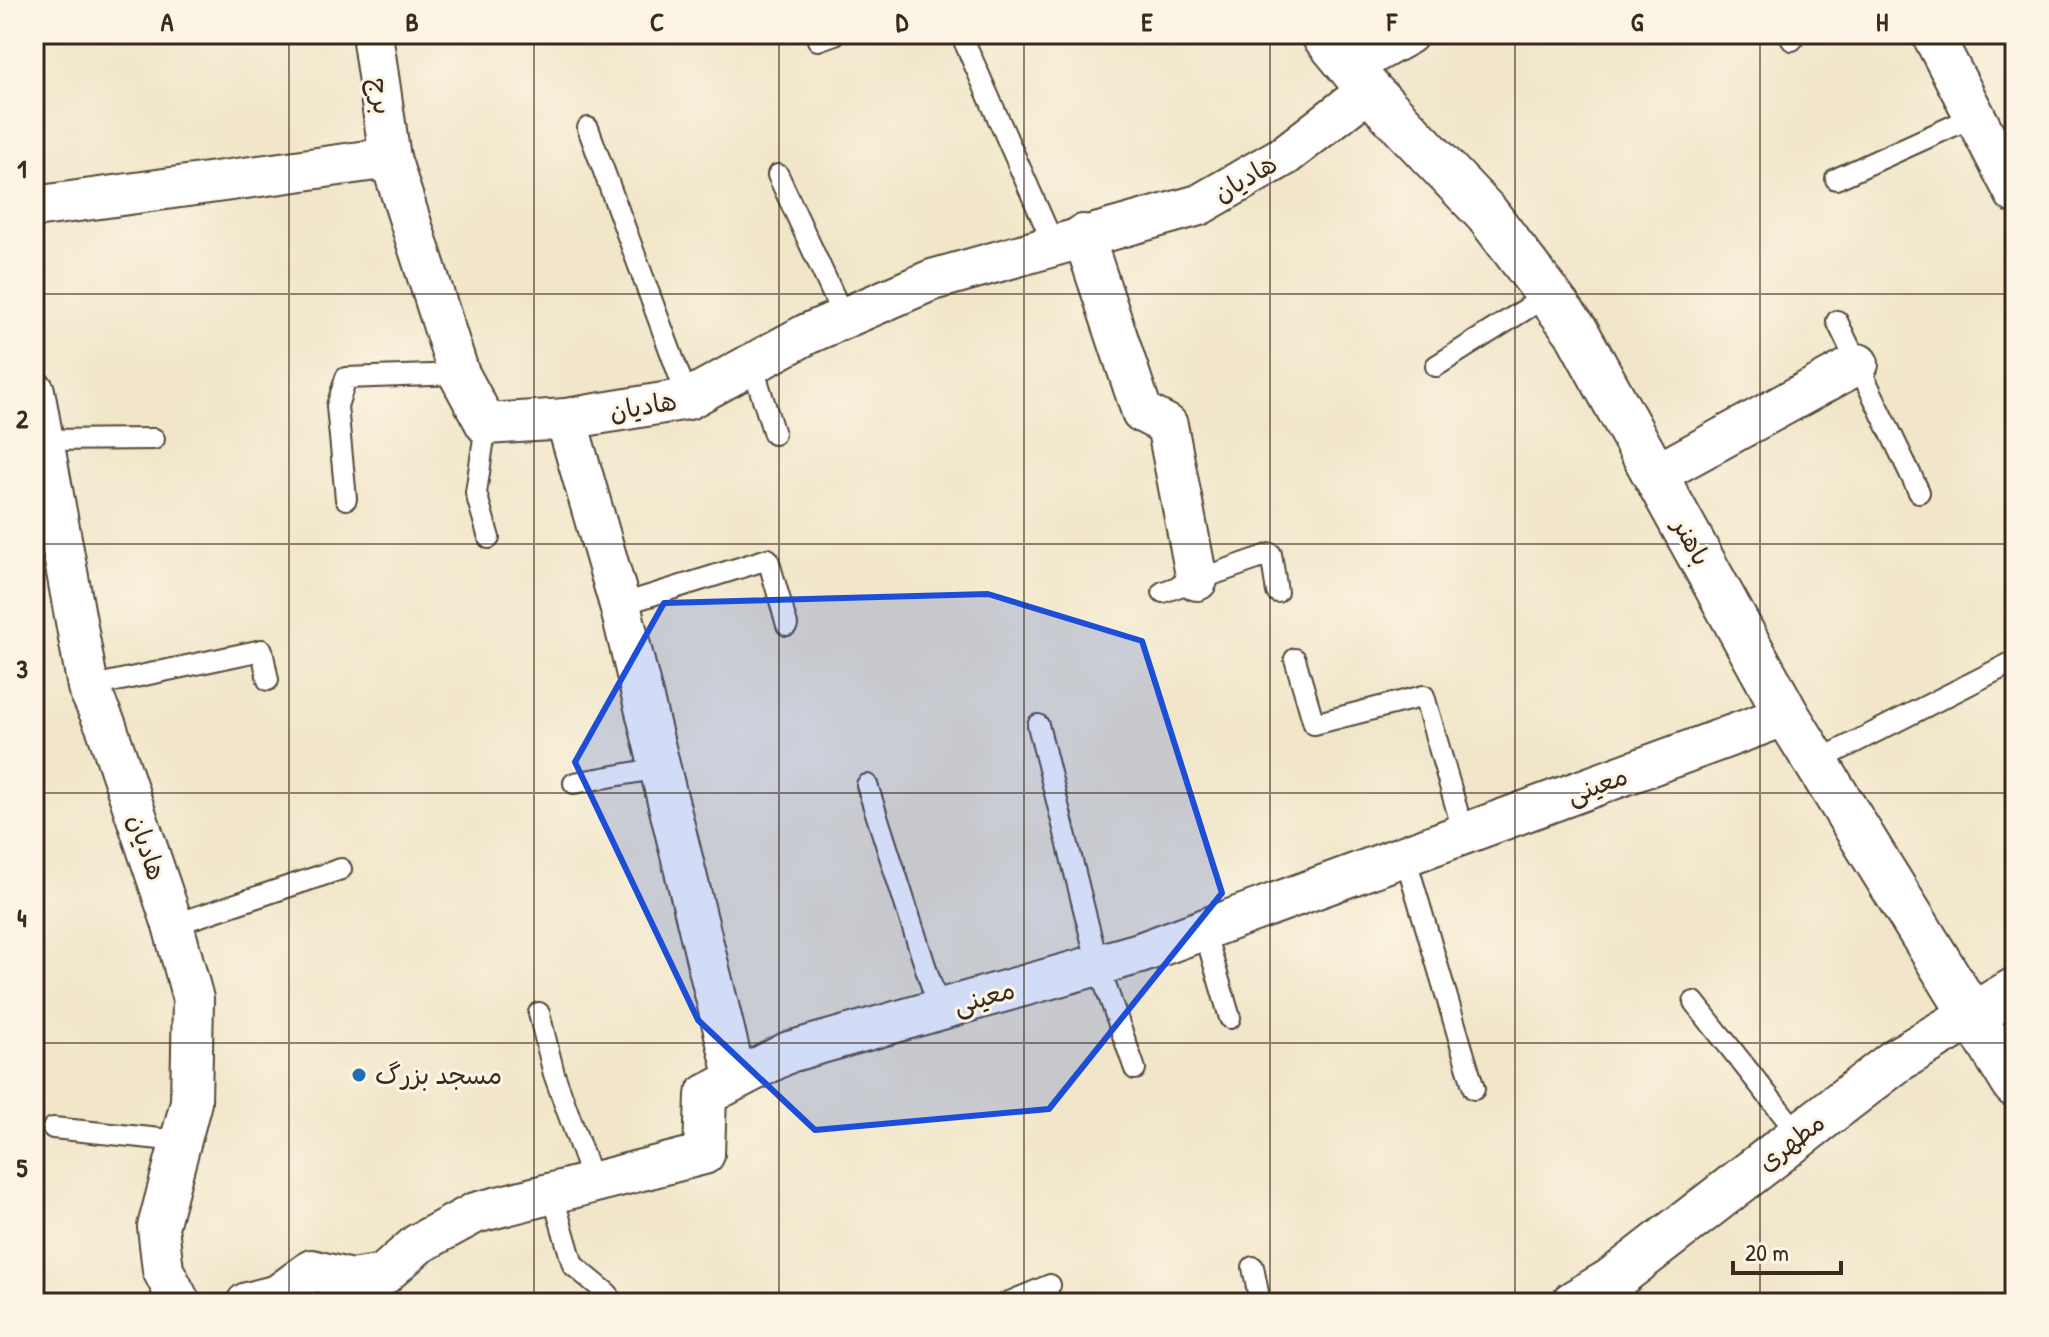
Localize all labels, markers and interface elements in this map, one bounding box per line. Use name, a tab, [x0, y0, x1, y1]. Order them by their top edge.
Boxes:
text: A	[161, 4, 174, 39]
text: B	[405, 4, 419, 39]
text: C	[650, 4, 664, 39]
text: D	[896, 4, 909, 39]
text: E	[1141, 4, 1153, 39]
text: F	[1386, 4, 1398, 39]
text: G	[1631, 4, 1644, 39]
text: H	[1876, 4, 1888, 39]
street label: برج	[361, 75, 401, 117]
street label: هادیان	[1207, 145, 1283, 210]
text: 1	[17, 151, 27, 186]
street label: هادیان	[606, 382, 679, 429]
text: 2	[16, 401, 29, 436]
street label: باهنر	[1664, 510, 1720, 572]
text: 3	[16, 651, 28, 686]
street label: معینی	[1561, 757, 1632, 812]
street label: هادیان	[120, 809, 175, 885]
text: 4	[17, 900, 27, 935]
street label: معینی	[949, 971, 1019, 1022]
place label: مسجد بزرگ	[375, 1057, 502, 1092]
marker: مسجد بزرگ	[350, 1066, 368, 1084]
street label: مطهری	[1750, 1104, 1832, 1179]
text: 5	[17, 1150, 28, 1185]
scale bar	[1733, 1225, 1841, 1275]
text: 20 m	[1745, 1236, 1789, 1268]

